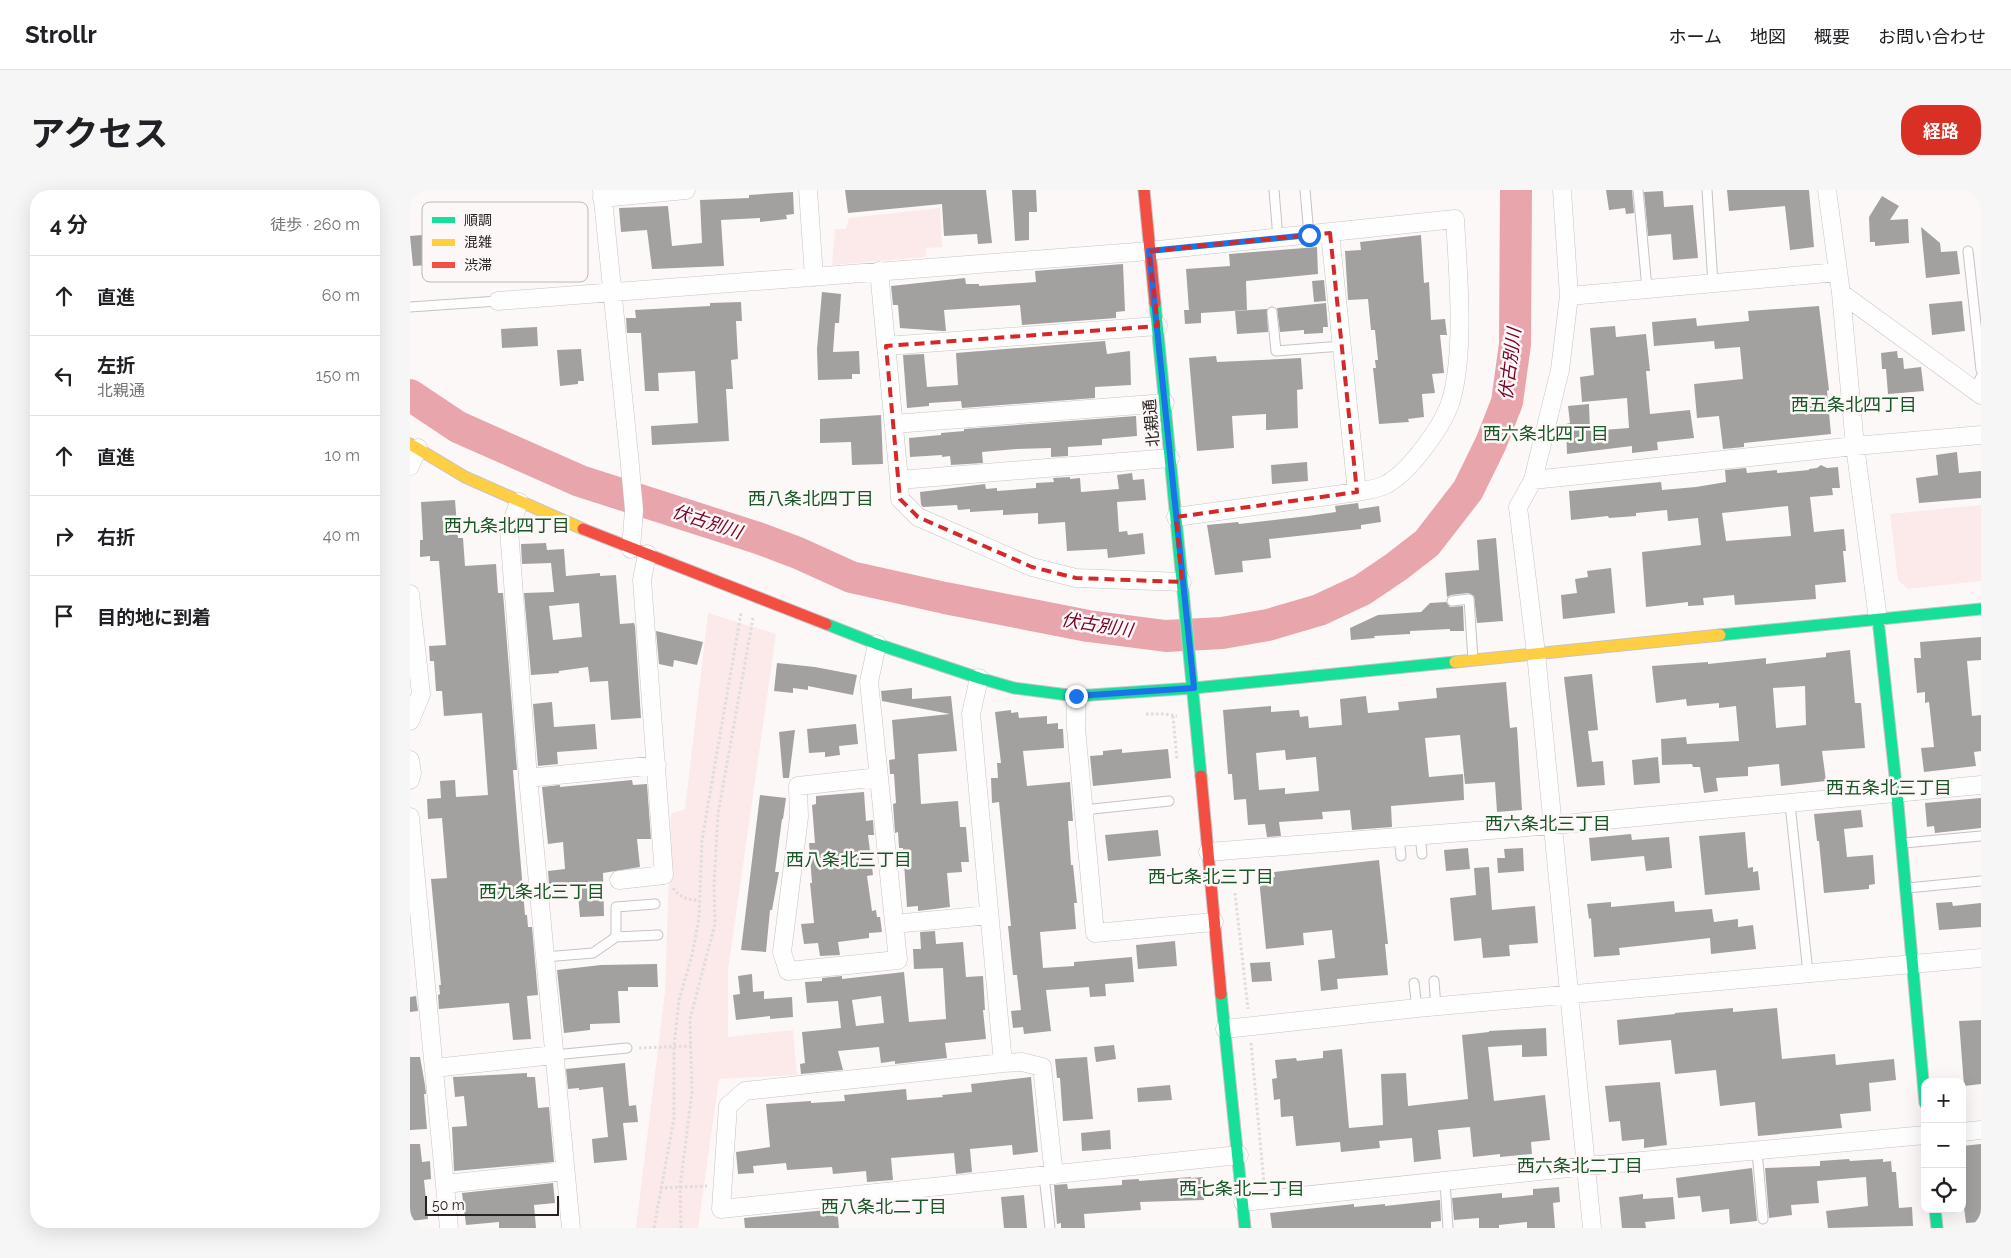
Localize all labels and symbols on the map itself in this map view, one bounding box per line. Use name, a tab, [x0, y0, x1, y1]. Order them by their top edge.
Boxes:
legend	[422, 202, 588, 282]
text: 順調	[464, 212, 492, 228]
route start	[1298, 224, 1321, 247]
text: 混雑	[464, 234, 492, 250]
text: 渋滞	[464, 257, 492, 273]
water label: 伏古別川	[1495, 325, 1525, 401]
district label: 西五条北四丁目	[1791, 394, 1917, 415]
street label: 北親通	[1140, 398, 1163, 448]
district label: 西六条北四丁目	[1483, 423, 1609, 444]
district label: 西八条北四丁目	[748, 488, 874, 509]
water label: 伏古別川	[670, 500, 747, 543]
district label: 西九条北四丁目	[444, 515, 570, 536]
water label: 伏古別川	[1060, 609, 1136, 641]
route end	[1065, 685, 1088, 708]
district label: 西五条北三丁目	[1826, 777, 1952, 798]
district label: 西六条北三丁目	[1485, 813, 1611, 834]
district label: 西八条北三丁目	[786, 849, 912, 870]
district label: 西七条北三丁目	[1148, 866, 1274, 887]
district label: 西九条北三丁目	[479, 881, 605, 902]
district label: 西六条北二丁目	[1517, 1155, 1643, 1176]
district label: 西七条北二丁目	[1179, 1178, 1305, 1199]
scale bar	[425, 1193, 559, 1216]
district label: 西八条北二丁目	[821, 1196, 947, 1217]

